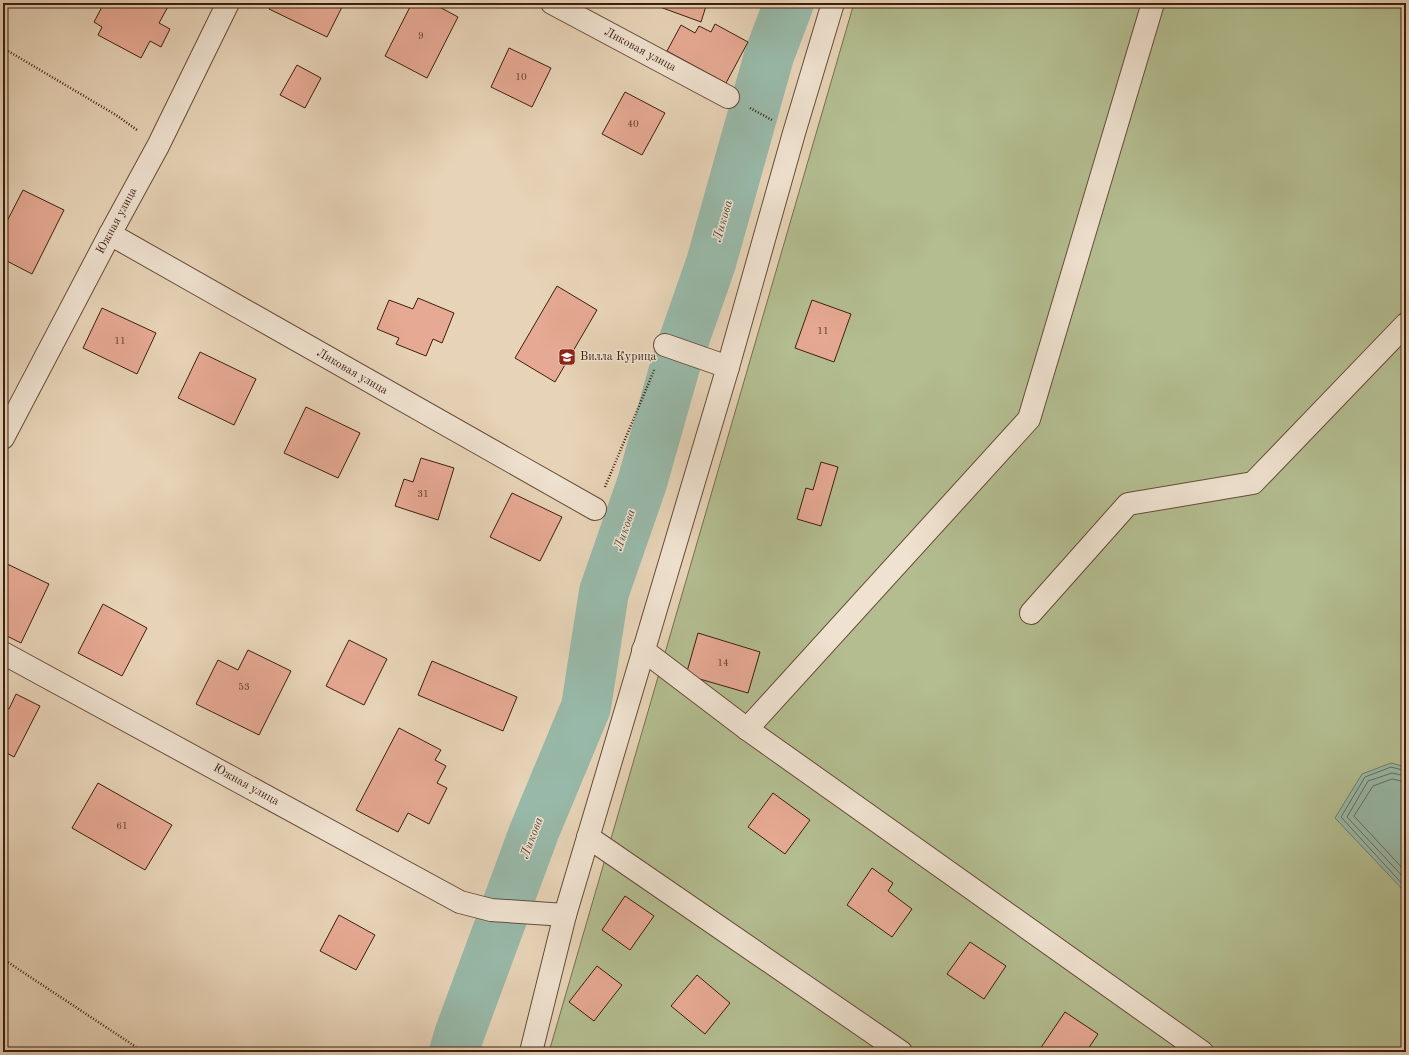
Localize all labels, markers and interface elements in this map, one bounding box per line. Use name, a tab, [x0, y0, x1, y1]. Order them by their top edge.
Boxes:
street label: Ликовая улица	[602, 26, 678, 74]
house number: 9	[418, 31, 424, 41]
house number: 10	[515, 72, 527, 82]
house number: 40	[627, 119, 639, 129]
street label: Южная улица	[94, 186, 140, 256]
water label: Ликова	[711, 198, 735, 244]
house number: 11	[817, 326, 829, 336]
house number: 11	[114, 336, 126, 346]
street label: Ликовая улица	[314, 347, 390, 397]
school or university icon: Вилла Курица	[557, 347, 577, 367]
place label: Вилла Курица	[580, 351, 656, 363]
house number: 31	[417, 489, 429, 499]
water label: Ликова	[612, 507, 638, 553]
house number: 14	[717, 658, 729, 668]
house number: 53	[238, 682, 250, 692]
street label: Южная улица	[211, 762, 281, 808]
water label: Ликова	[518, 815, 546, 860]
house number: 61	[116, 821, 128, 831]

